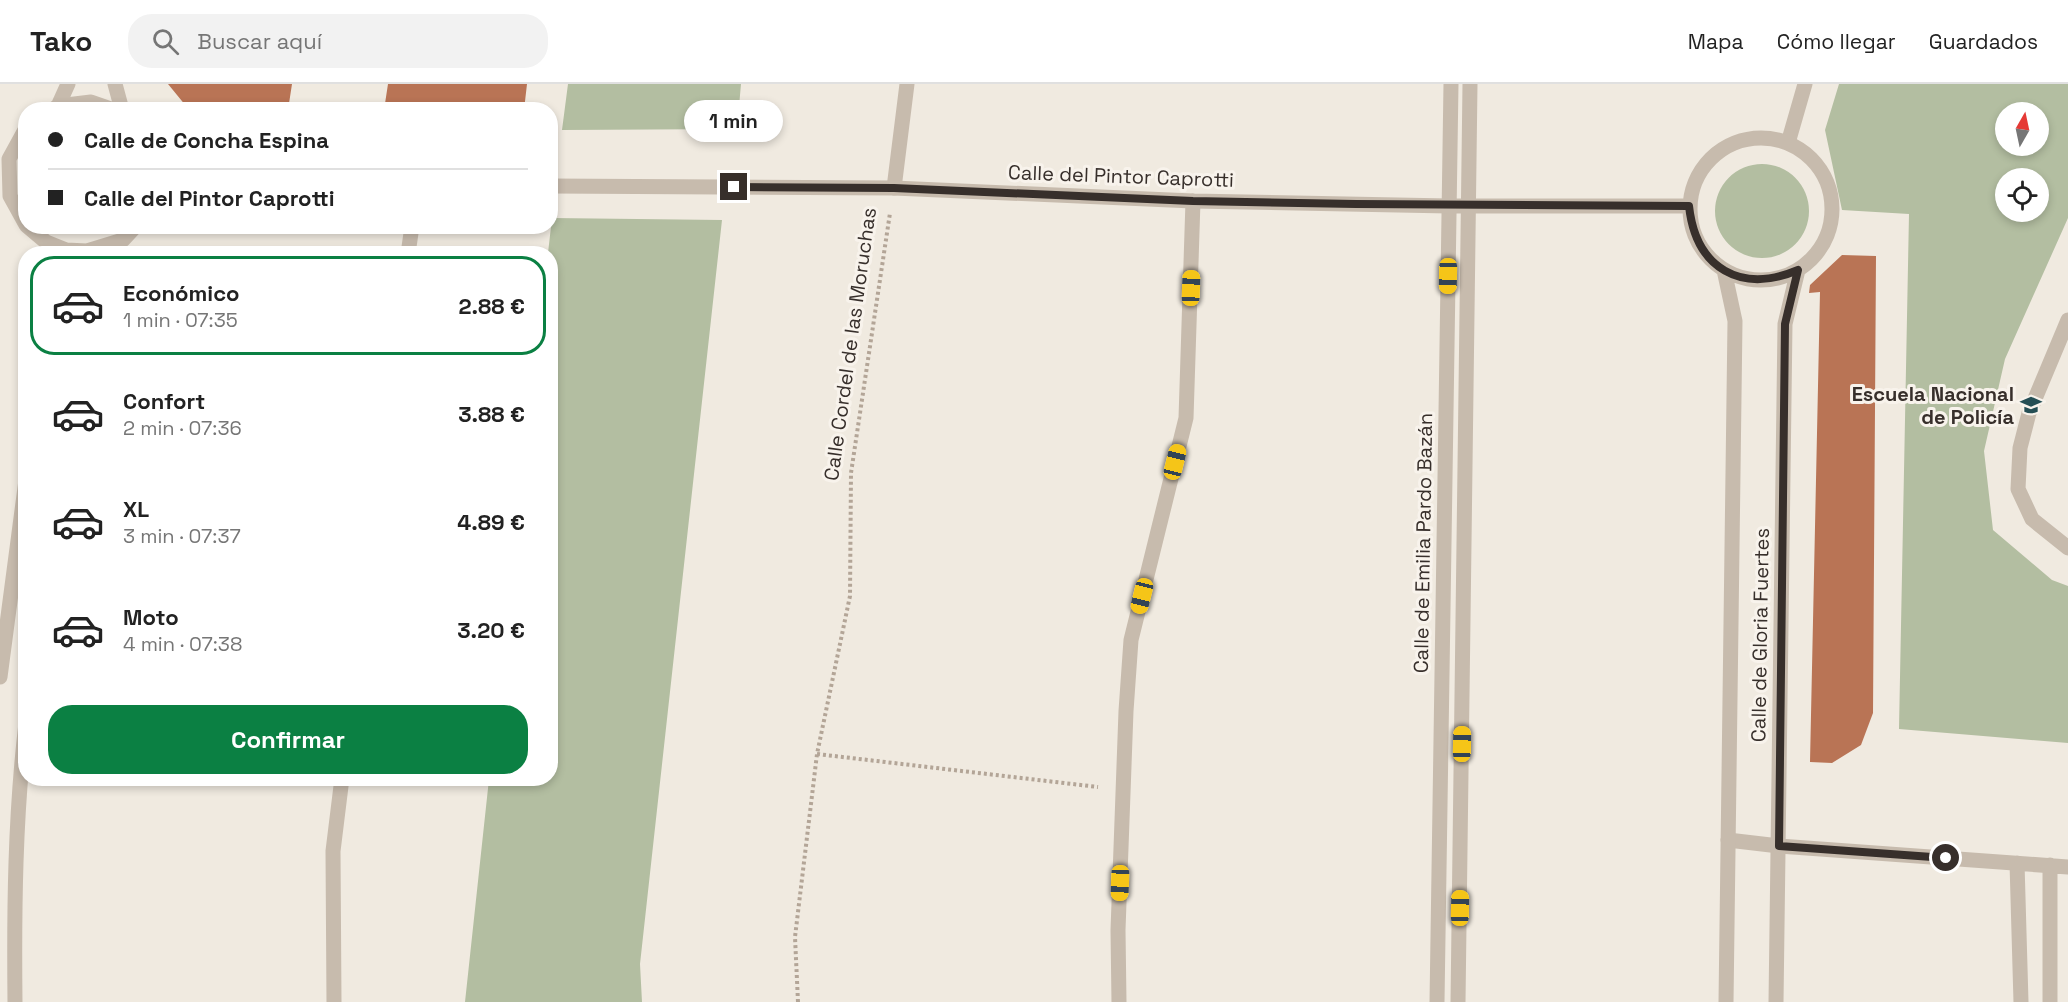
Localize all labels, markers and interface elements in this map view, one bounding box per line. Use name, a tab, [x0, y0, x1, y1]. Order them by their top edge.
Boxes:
search box	[128, 14, 548, 68]
text: Tako	[30, 23, 92, 59]
icon: search	[149, 25, 182, 58]
text: Buscar aquí	[197, 27, 322, 55]
text: Mapa	[1688, 28, 1744, 55]
text: Cómo llegar	[1777, 28, 1896, 55]
text: Guardados	[1929, 28, 2038, 55]
callout: 1 min	[684, 100, 783, 142]
north arrow	[1995, 102, 2049, 156]
map controls	[1995, 102, 2049, 222]
text: 1 min	[709, 108, 758, 134]
text: Calle de Concha Espina	[84, 126, 329, 154]
street label: Calle del Pintor Caprotti	[1008, 159, 1234, 193]
button: locate	[1995, 168, 2049, 222]
route end	[720, 173, 747, 200]
text: Calle del Pintor Caprotti	[84, 184, 335, 212]
street label: Calle Cordel de las Moruchas	[818, 206, 882, 482]
car	[1439, 258, 1457, 294]
car	[1181, 270, 1201, 306]
icon: car	[51, 279, 105, 333]
text: Económico	[123, 279, 240, 307]
text: 2.88 €	[458, 292, 525, 320]
text: 1 min · 07:35	[123, 307, 238, 333]
place label: Escuela Nacional de Policía	[1852, 381, 2014, 430]
icon: car	[51, 387, 105, 441]
text: Confort	[123, 387, 205, 415]
school or university icon: Escuela Nacional de Policía	[2019, 393, 2043, 417]
text: 3.88 €	[458, 400, 525, 428]
street label: Calle de Emilia Pardo Bazán	[1408, 413, 1438, 673]
text: 2 min · 07:36	[123, 415, 242, 441]
car	[1162, 442, 1188, 482]
icon: car	[51, 495, 105, 549]
text: XL	[123, 495, 149, 523]
text: 4.89 €	[457, 508, 525, 536]
text: 3 min · 07:37	[123, 523, 241, 549]
street label: Calle de Gloria Fuertes	[1745, 528, 1775, 742]
car	[1129, 576, 1155, 616]
icon: car	[51, 603, 105, 657]
text: Moto	[123, 603, 179, 631]
text: 3.20 €	[457, 616, 525, 644]
text: 4 min · 07:38	[123, 631, 242, 657]
button: Confirmar	[48, 705, 528, 774]
car	[1453, 726, 1471, 762]
route start	[1932, 844, 1959, 871]
car	[1110, 865, 1130, 901]
car	[1451, 890, 1469, 926]

